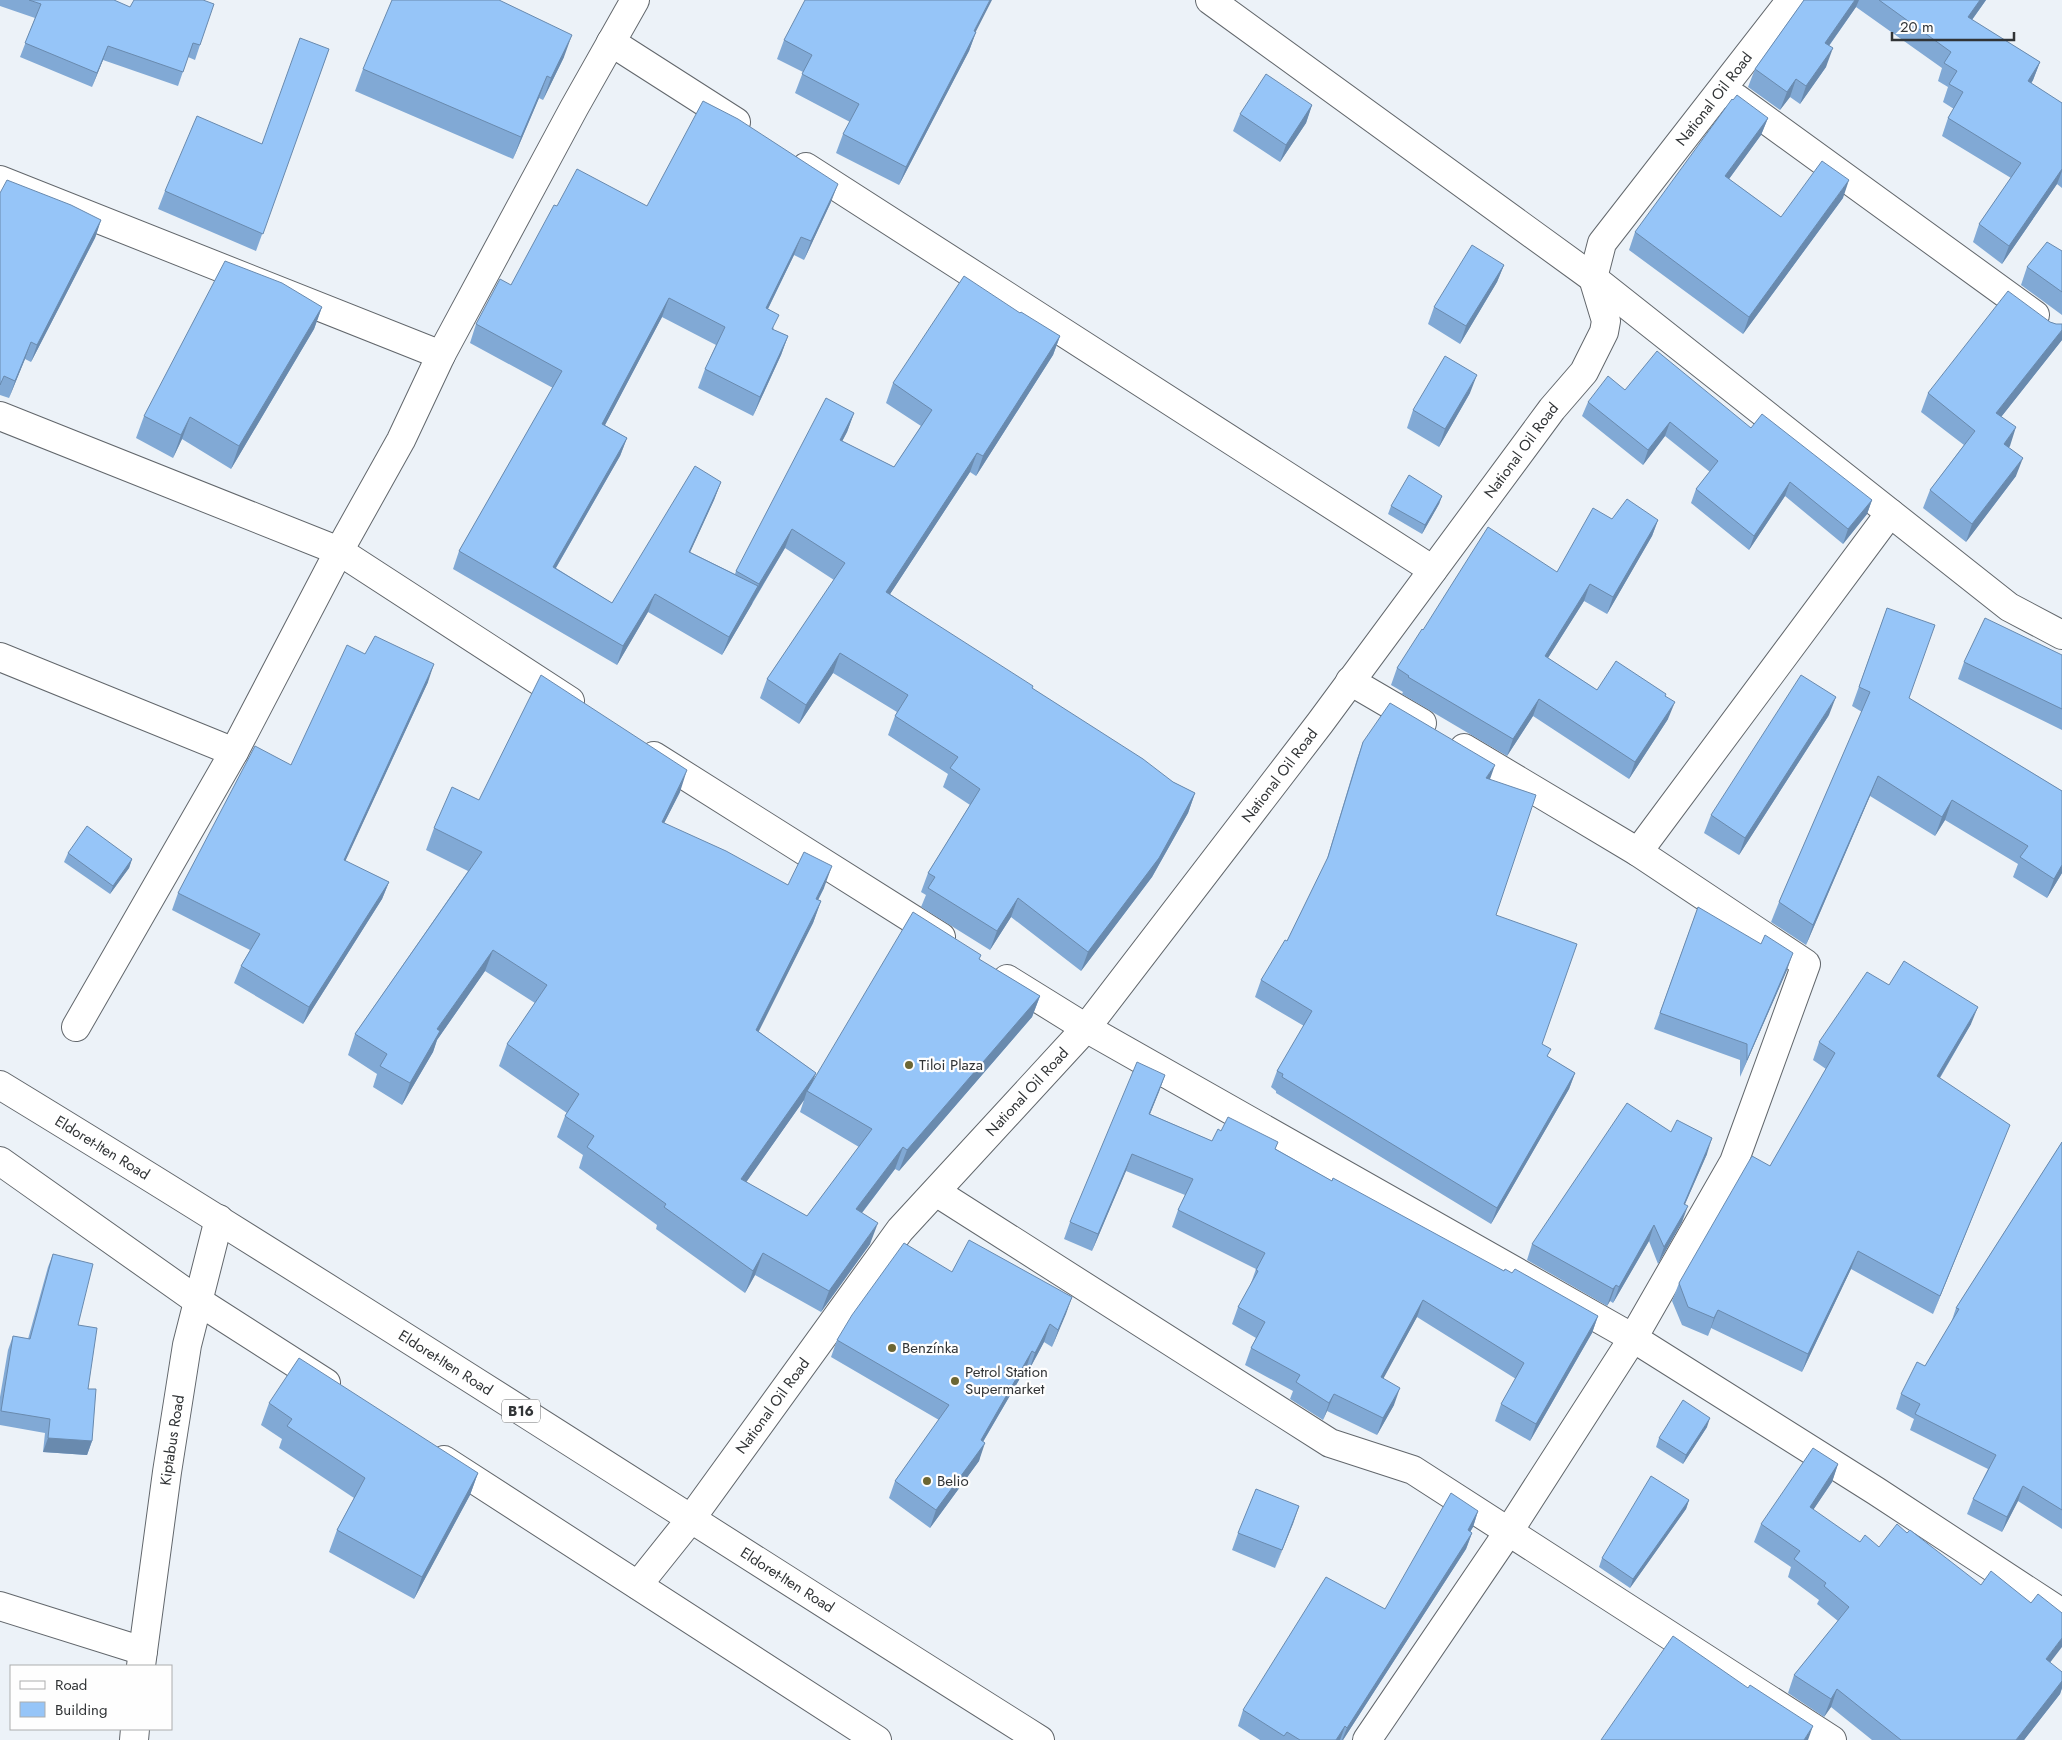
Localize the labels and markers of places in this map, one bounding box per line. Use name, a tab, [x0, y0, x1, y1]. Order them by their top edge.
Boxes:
place label: Tiloi Plaza	[919, 1054, 983, 1076]
marker: Tiloi Plaza	[903, 1059, 915, 1071]
place label: Benzínka	[902, 1337, 958, 1359]
marker: Benzínka	[886, 1342, 898, 1354]
place label: Petrol Station Supermarket	[965, 1361, 1048, 1400]
marker: Petrol Station Supermarket	[949, 1375, 961, 1387]
place label: Belio	[937, 1470, 969, 1492]
marker: Belio	[921, 1475, 933, 1487]

